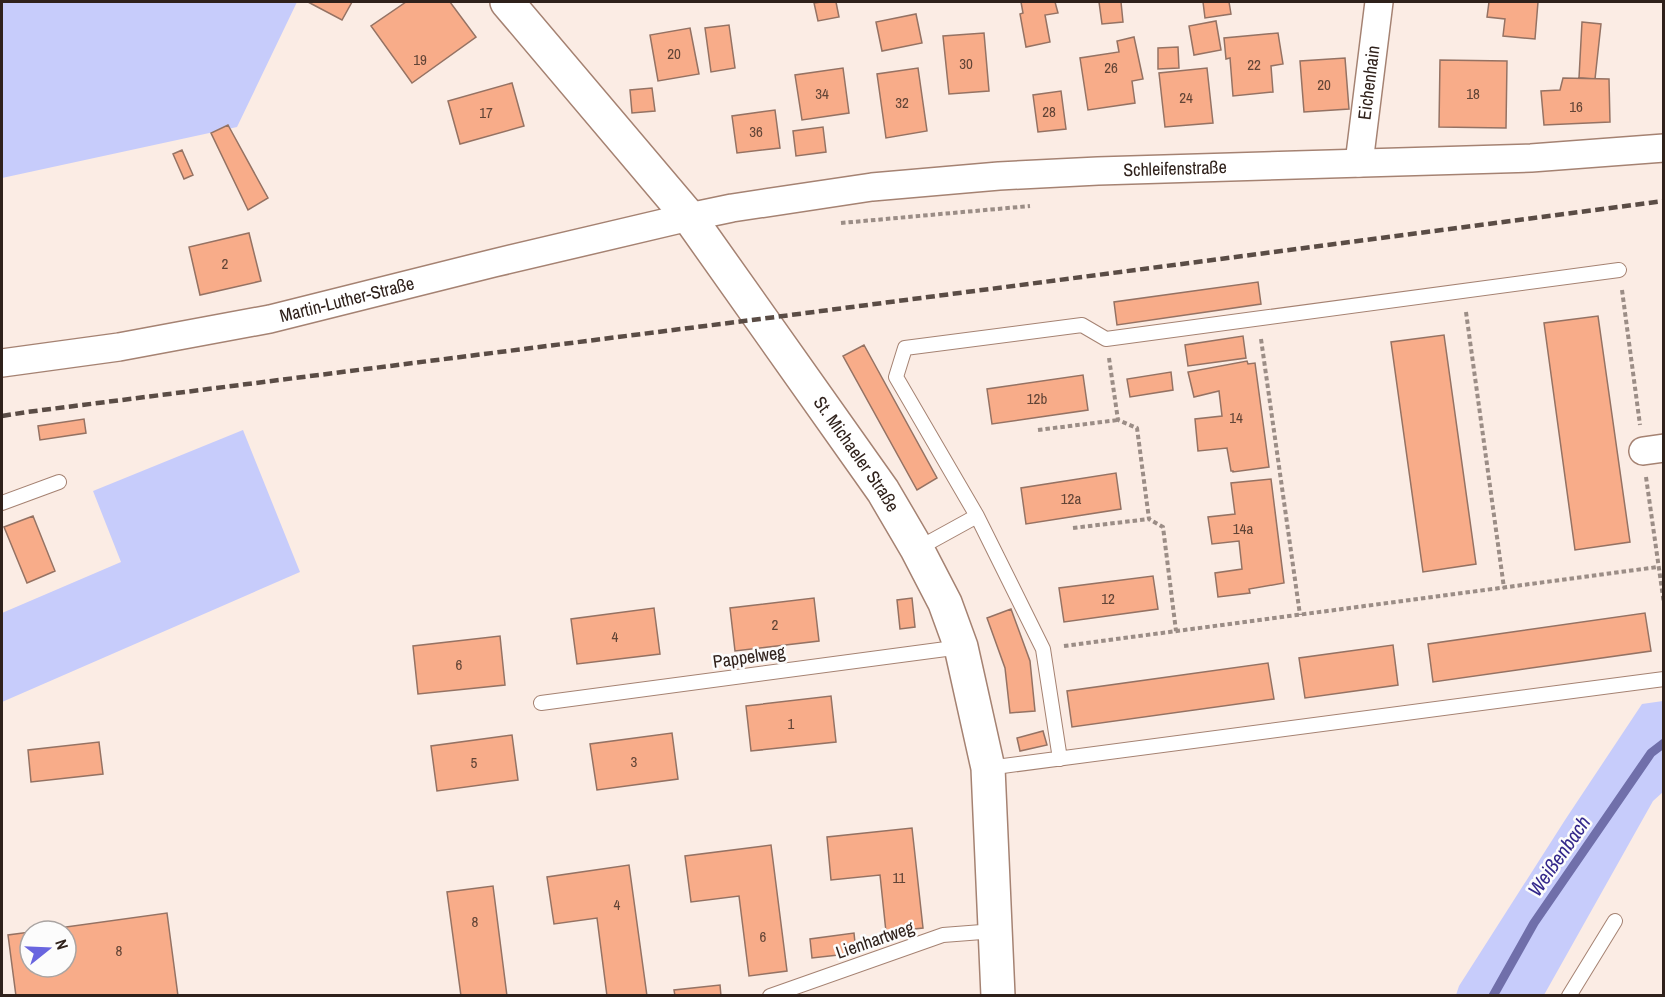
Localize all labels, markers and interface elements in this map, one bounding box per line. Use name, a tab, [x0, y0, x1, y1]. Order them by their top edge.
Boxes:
house number: 20	[667, 43, 681, 64]
street label: Eichenhain	[1351, 44, 1386, 121]
house number: 19	[413, 49, 427, 70]
house number: 30	[959, 53, 973, 74]
house number: 22	[1247, 54, 1261, 75]
house number: 26	[1104, 57, 1118, 78]
house number: 20	[1317, 74, 1331, 95]
house number: 34	[815, 83, 829, 104]
house number: 18	[1466, 83, 1480, 104]
house number: 24	[1179, 87, 1193, 108]
house number: 32	[895, 92, 909, 113]
house number: 16	[1569, 96, 1583, 117]
house number: 28	[1042, 101, 1056, 122]
house number: 17	[479, 102, 493, 123]
house number: 36	[749, 121, 763, 142]
street label: Schleifenstraße	[1123, 154, 1227, 182]
house number: 2	[222, 253, 229, 274]
street label: Martin-Luther-Straße	[277, 270, 417, 328]
house number: 12b	[1027, 388, 1047, 409]
street label: St. Michaeler Straße	[808, 391, 906, 516]
house number: 14	[1229, 407, 1243, 428]
house number: 12a	[1061, 488, 1081, 509]
house number: 14a	[1233, 518, 1253, 539]
house number: 12	[1101, 588, 1115, 609]
house number: 2	[772, 614, 779, 635]
house number: 4	[612, 626, 619, 647]
street label: Pappelweg	[711, 639, 788, 674]
house number: 6	[456, 654, 463, 675]
house number: 1	[788, 713, 795, 734]
house number: 3	[631, 751, 638, 772]
house number: 5	[471, 752, 478, 773]
water label: Weißenbach	[1521, 810, 1596, 901]
house number: 11	[893, 867, 906, 888]
house number: 4	[614, 894, 621, 915]
house number: 8	[472, 911, 479, 932]
street label: Lienhartweg	[832, 914, 918, 965]
north arrow	[18, 919, 78, 979]
house number: 6	[760, 926, 767, 947]
text: N	[50, 936, 74, 952]
house number: 8	[116, 940, 123, 961]

